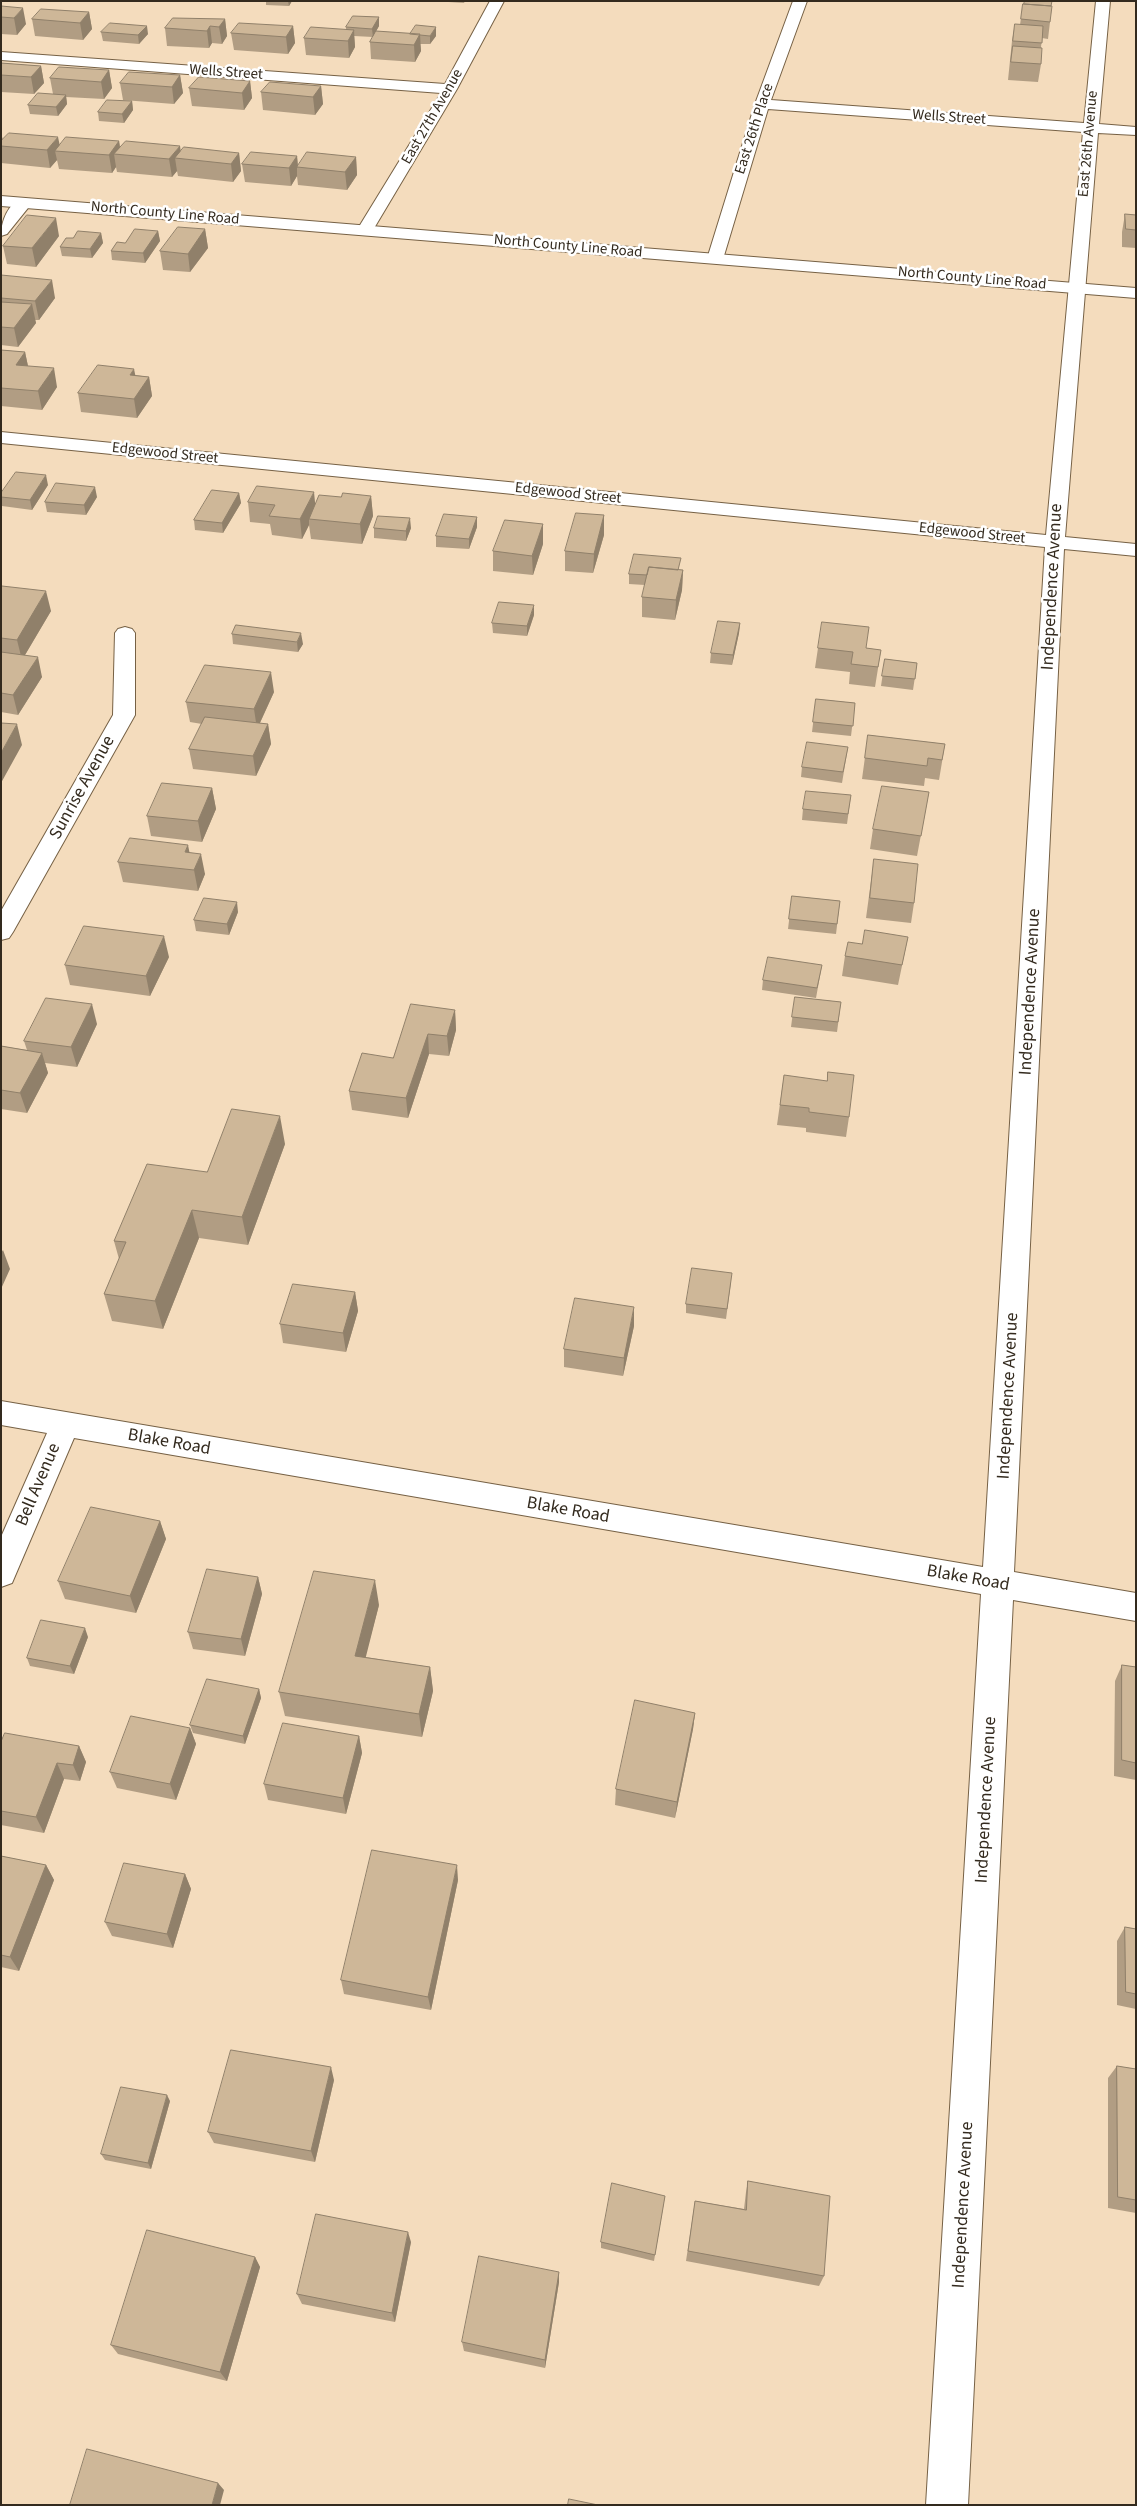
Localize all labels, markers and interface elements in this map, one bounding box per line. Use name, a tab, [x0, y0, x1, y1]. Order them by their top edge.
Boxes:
street label: Wells Street	[189, 61, 263, 85]
street label: East 27th Avenue	[398, 66, 468, 168]
street label: East 26th Place	[732, 81, 778, 177]
street label: East 26th Avenue	[1075, 90, 1103, 198]
street label: Wells Street	[912, 106, 986, 130]
street label: North County Line Road	[90, 199, 240, 229]
street label: North County Line Road	[493, 232, 643, 262]
street label: North County Line Road	[897, 264, 1047, 294]
street label: Edgewood Street	[111, 439, 219, 469]
street label: Edgewood Street	[514, 479, 622, 509]
street label: Independence Avenue	[1038, 503, 1068, 671]
street label: Edgewood Street	[918, 519, 1026, 549]
street label: Sunrise Avenue	[46, 732, 120, 844]
street label: Independence Avenue	[1016, 908, 1046, 1076]
street label: Independence Avenue	[994, 1312, 1024, 1480]
street label: Blake Road	[126, 1425, 212, 1461]
street label: Bell Avenue	[12, 1440, 66, 1530]
street label: Blake Road	[525, 1493, 611, 1529]
street label: Blake Road	[925, 1561, 1011, 1597]
street label: Independence Avenue	[972, 1716, 1002, 1884]
street label: Independence Avenue	[949, 2121, 979, 2289]

